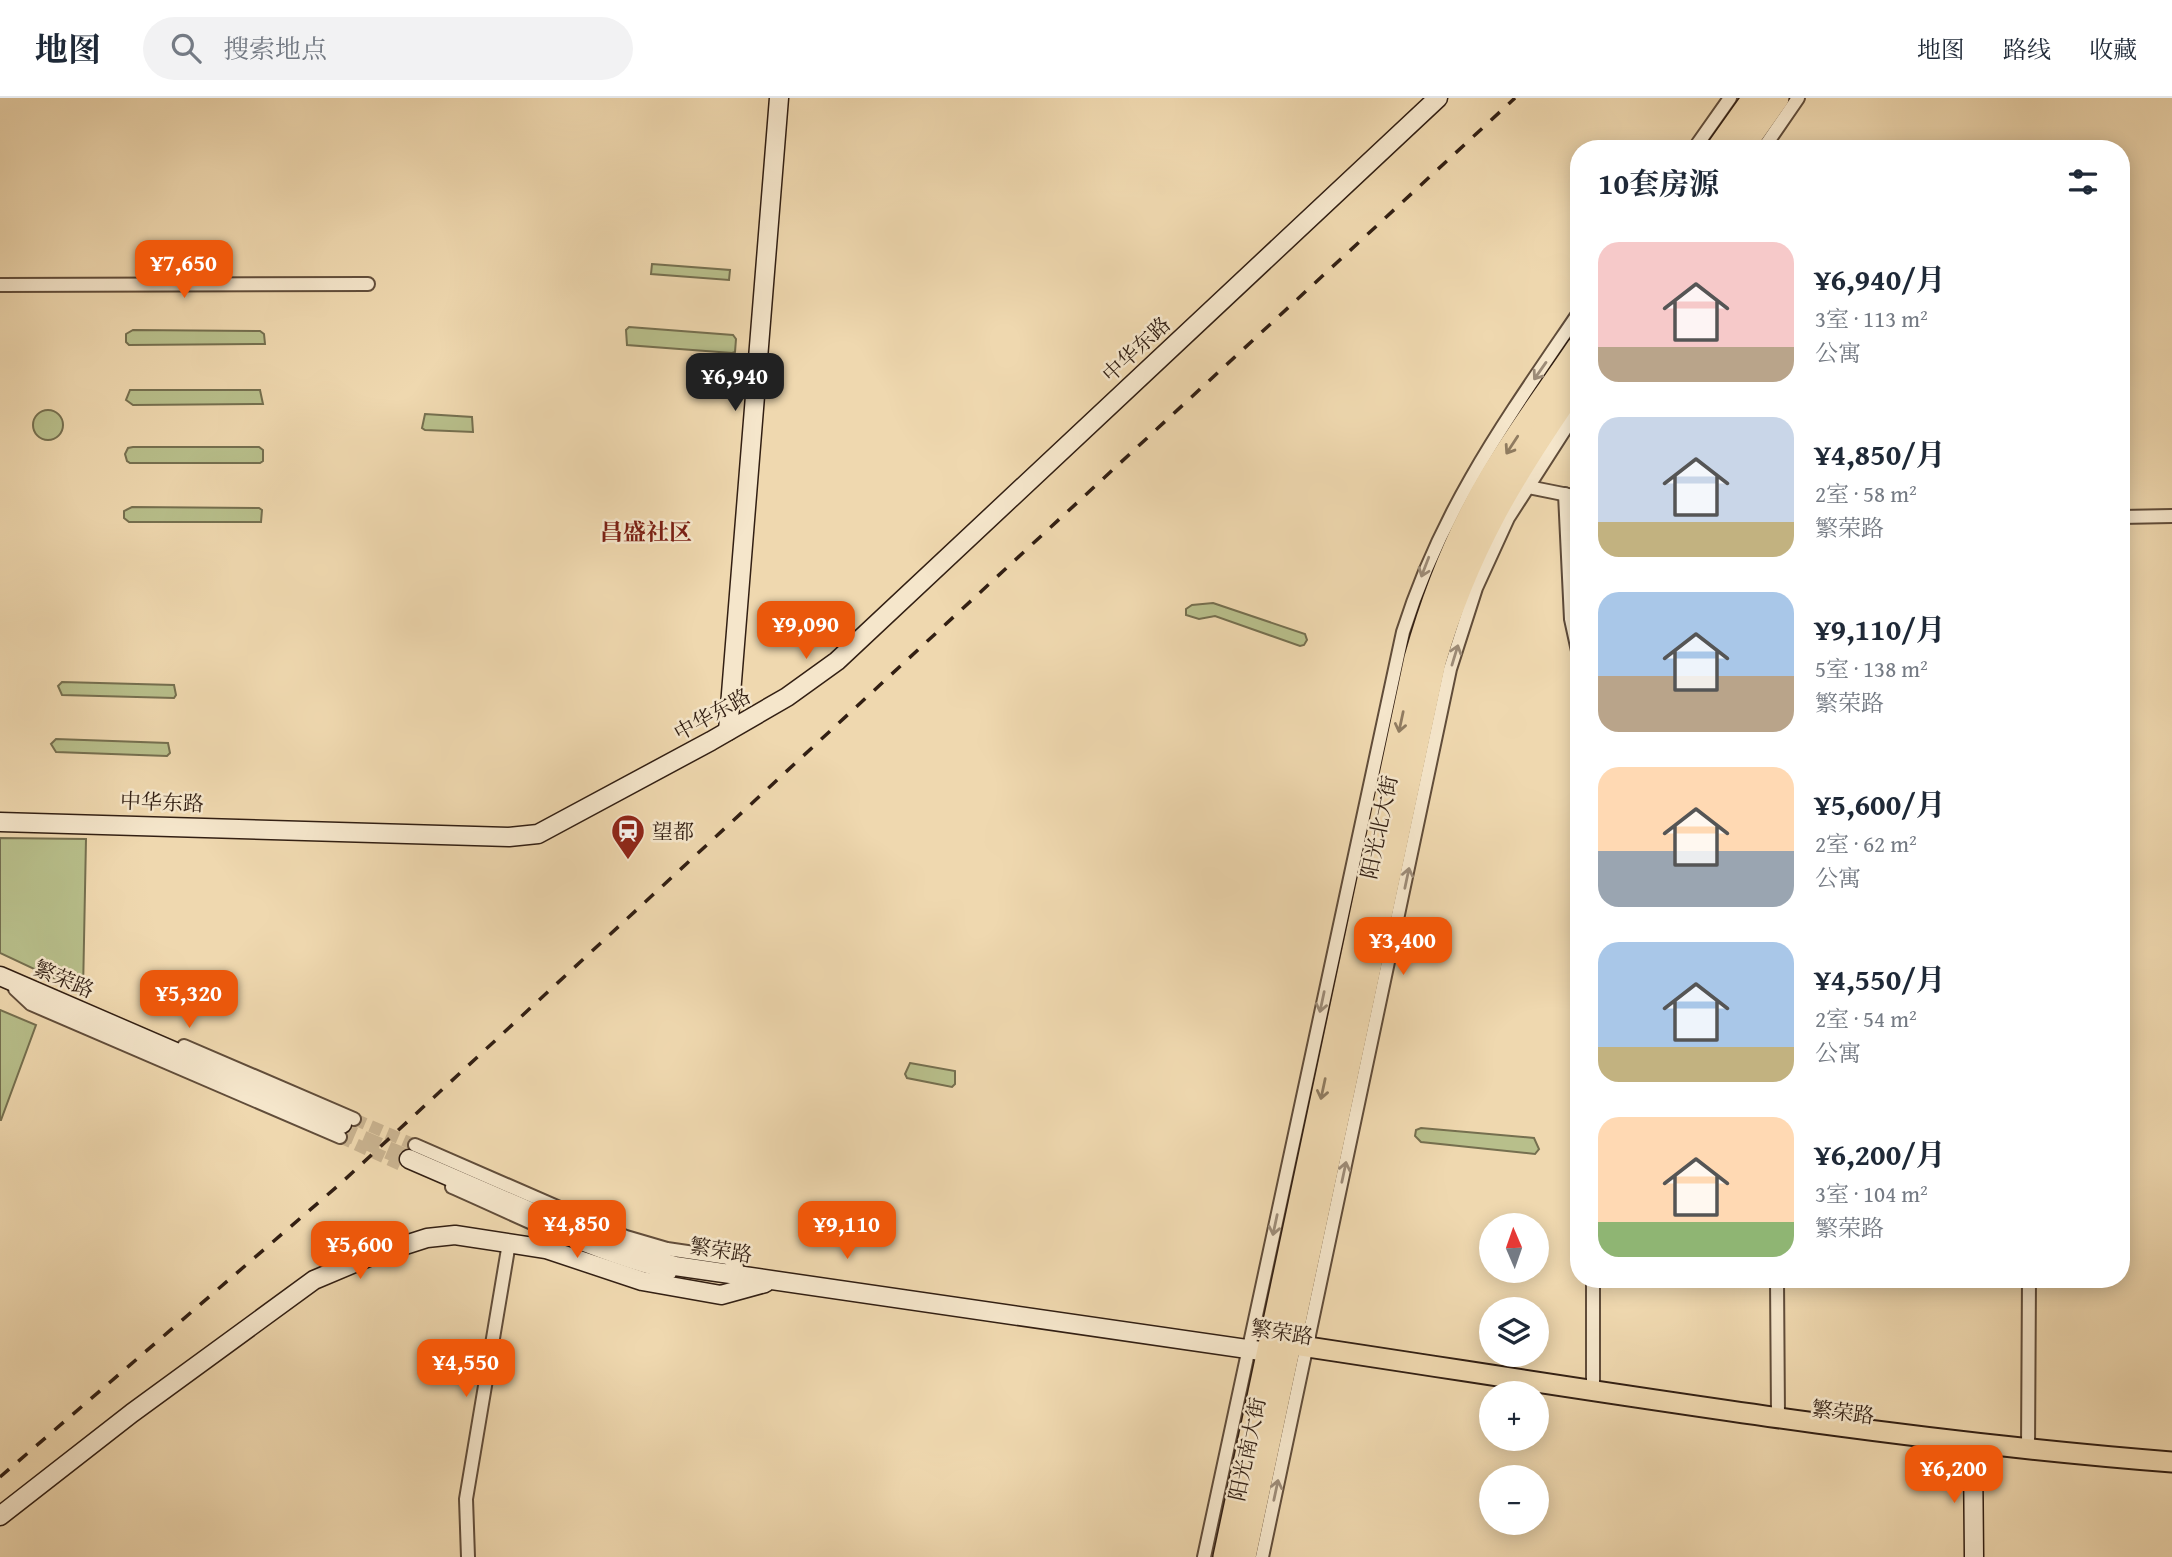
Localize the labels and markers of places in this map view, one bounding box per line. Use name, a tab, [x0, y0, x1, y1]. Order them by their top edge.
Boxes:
pin: ¥7,650	[127, 240, 241, 300]
pin: ¥6,940	[678, 354, 792, 413]
pin: ¥9,090	[749, 602, 863, 661]
station icon: 望都	[609, 812, 647, 861]
place label: 望都	[652, 816, 694, 847]
pin: ¥3,400	[1346, 918, 1460, 977]
pin: ¥5,320	[132, 970, 246, 1030]
pin: ¥4,850	[520, 1200, 634, 1260]
pin: ¥9,110	[790, 1202, 904, 1261]
pin: ¥5,600	[303, 1222, 417, 1281]
pin: ¥4,550	[409, 1340, 523, 1399]
pin: ¥6,200	[1897, 1446, 2011, 1505]

